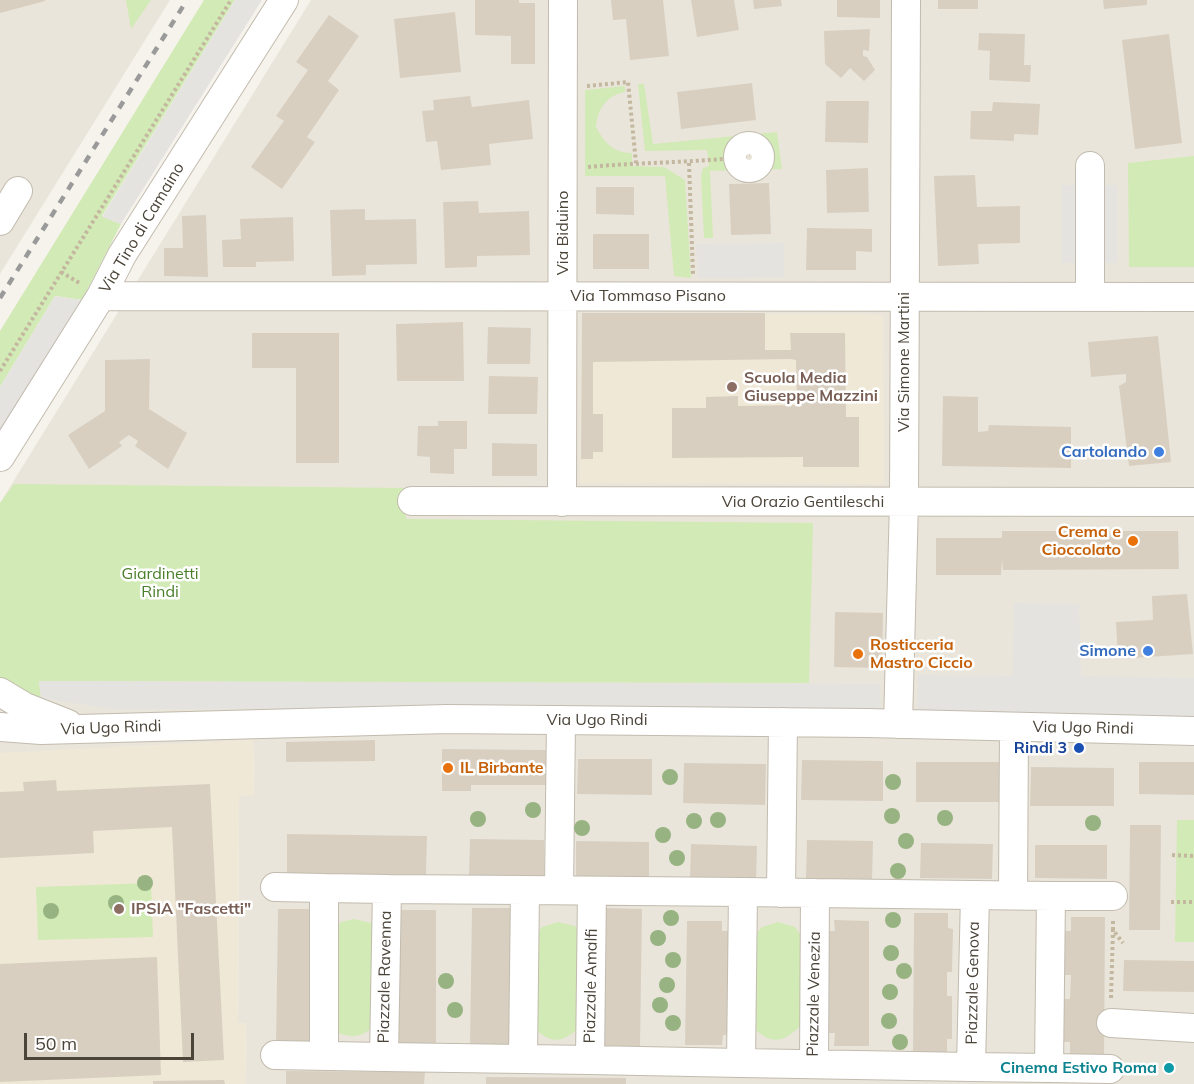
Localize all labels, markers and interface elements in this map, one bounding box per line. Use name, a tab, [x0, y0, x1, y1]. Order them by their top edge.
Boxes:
street label: Via Tino di Camaino	[95, 159, 189, 297]
street label: Via Biduino	[553, 191, 573, 275]
street label: Via Tommaso Pisano	[570, 286, 726, 306]
street label: Via Simone Martini	[894, 292, 914, 432]
place label: Scuola Media Giuseppe Mazzini	[744, 368, 878, 406]
marker: Scuola Media Giuseppe Mazzini	[725, 380, 739, 394]
place label: Cartolando	[1061, 442, 1147, 462]
marker: Cartolando	[1152, 445, 1166, 459]
street label: Via Orazio Gentileschi	[722, 492, 884, 512]
place label: Crema e Cioccolato	[1042, 522, 1121, 560]
marker: Crema e Cioccolato	[1126, 534, 1140, 548]
park label: Giardinetti Rindi	[121, 564, 199, 602]
place label: Rosticceria Mastro Ciccio	[870, 635, 973, 673]
place label: Simone	[1079, 641, 1136, 661]
marker: Simone	[1141, 644, 1155, 658]
marker: Rosticceria Mastro Ciccio	[851, 647, 865, 661]
street label: Via Ugo Rindi	[546, 710, 648, 730]
street label: Via Ugo Rindi	[60, 717, 162, 739]
street label: Via Ugo Rindi	[1032, 718, 1134, 738]
place label: Rindi 3	[1014, 738, 1067, 758]
marker: Rindi 3	[1072, 741, 1086, 755]
place label: IL Birbante	[460, 758, 544, 778]
marker: IL Birbante	[441, 761, 455, 775]
place label: IPSIA "Fascetti"	[131, 899, 251, 919]
marker: IPSIA "Fascetti"	[112, 902, 126, 916]
street label: Piazzale Ravenna	[374, 911, 396, 1043]
street label: Piazzale Genova	[962, 921, 984, 1045]
street label: Piazzale Amalfi	[580, 928, 602, 1044]
street label: Piazzale Venezia	[803, 931, 825, 1057]
scale bar	[27, 1021, 196, 1059]
text: 50 m	[35, 1032, 77, 1055]
place label: Cinema Estivo Roma	[1000, 1058, 1157, 1078]
marker: Cinema Estivo Roma	[1162, 1061, 1176, 1075]

